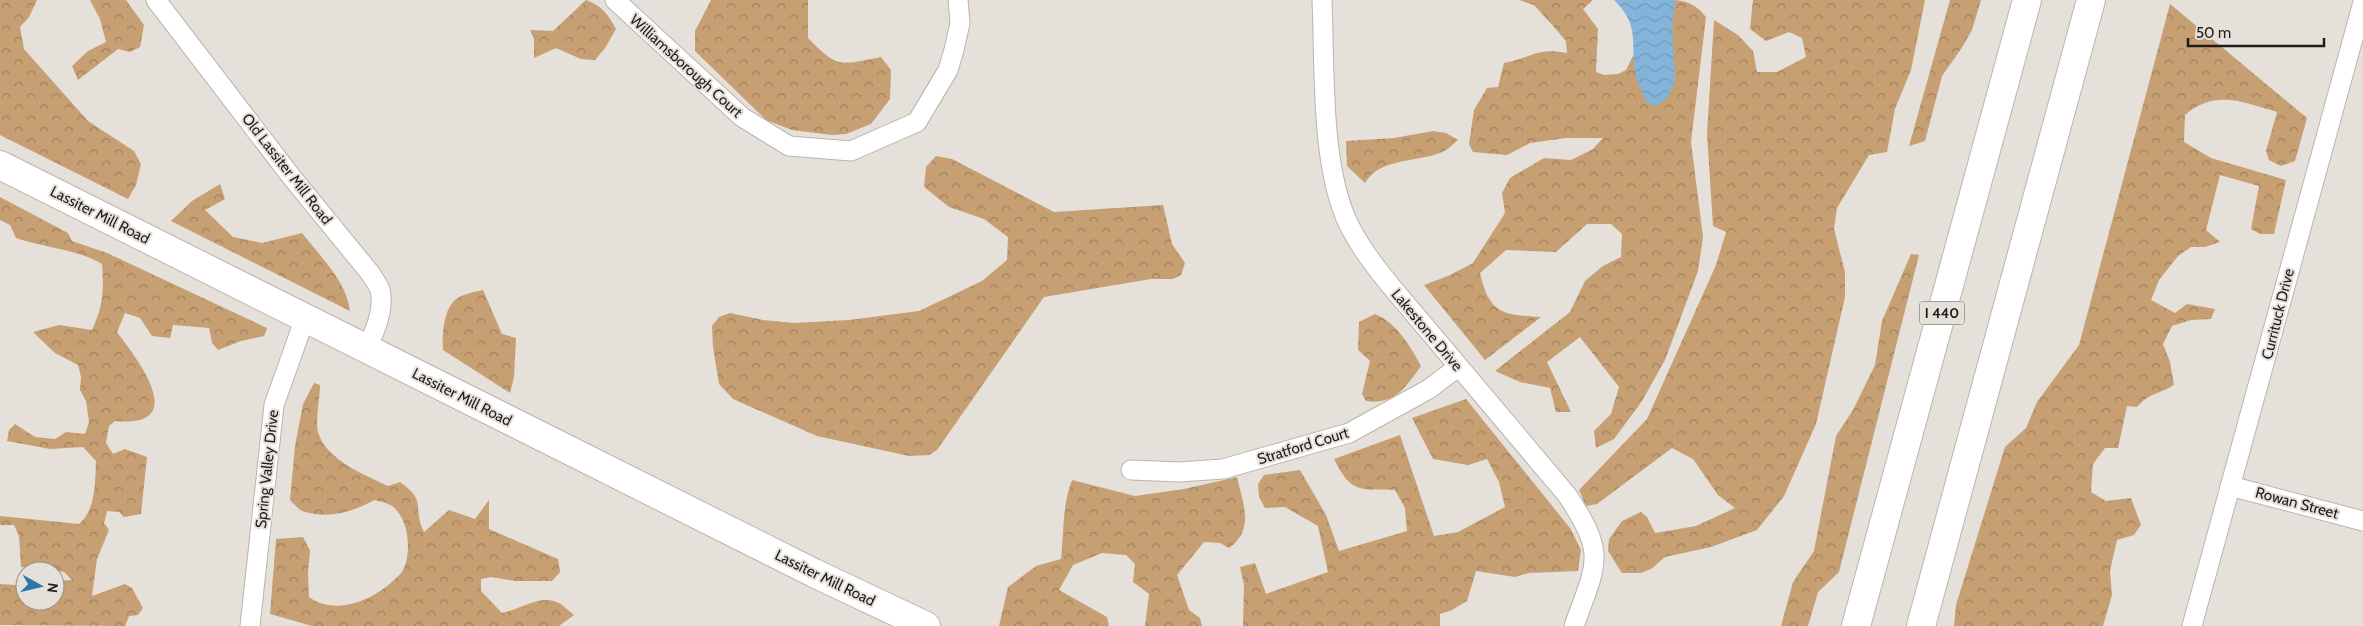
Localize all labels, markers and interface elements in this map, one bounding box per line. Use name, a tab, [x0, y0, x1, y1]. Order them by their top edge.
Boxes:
street label: Williamsborough Court	[626, 11, 746, 121]
scale bar	[2188, 15, 2324, 47]
text: 50 m	[2196, 24, 2231, 42]
street label: Old Lassiter Mill Road	[238, 110, 336, 228]
street label: Lassiter Mill Road	[47, 182, 153, 248]
street label: Currituck Drive	[2258, 266, 2298, 361]
street label: Lakestone Drive	[1388, 285, 1467, 375]
road number: I 440	[1920, 302, 1964, 324]
street label: Lassiter Mill Road	[409, 364, 515, 430]
street label: Spring Valley Drive	[252, 409, 282, 529]
street label: Stratford Court	[1255, 424, 1351, 468]
street label: Rowan Street	[2253, 483, 2341, 523]
street label: Lassiter Mill Road	[772, 546, 878, 610]
north arrow	[15, 561, 65, 611]
text: N	[43, 582, 62, 594]

